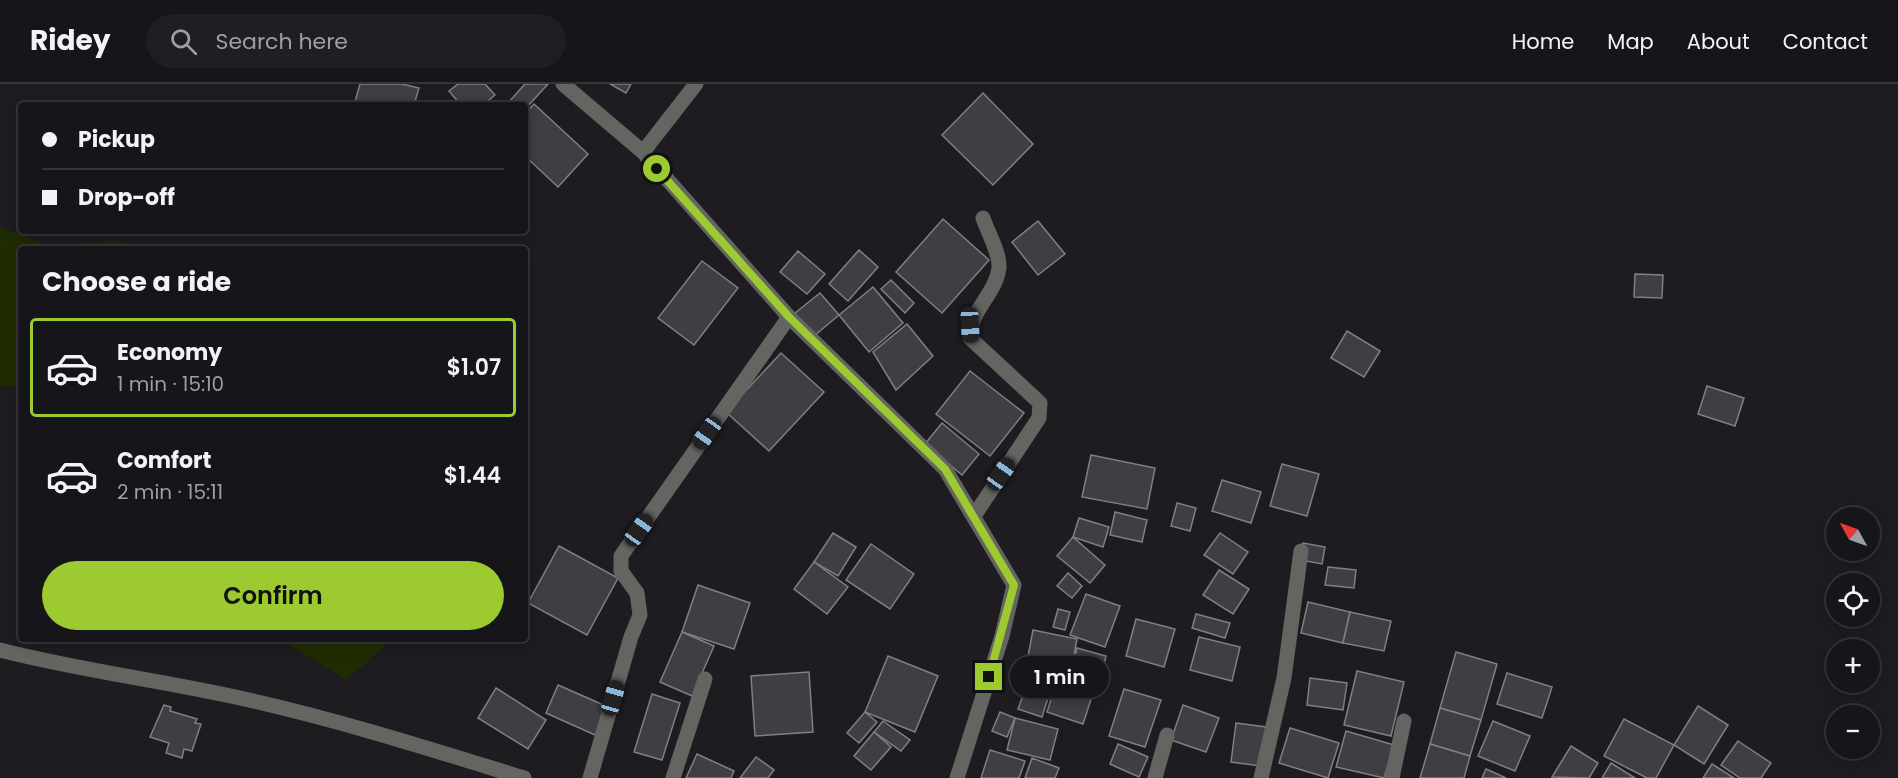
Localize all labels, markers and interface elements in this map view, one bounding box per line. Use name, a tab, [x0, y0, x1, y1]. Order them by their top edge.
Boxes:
search box	[146, 14, 566, 68]
text: Ridey	[30, 21, 110, 60]
icon: search	[167, 25, 200, 58]
text: Search here	[215, 26, 348, 57]
text: Home	[1512, 27, 1574, 56]
text: Map	[1607, 27, 1654, 56]
text: About	[1687, 27, 1750, 56]
text: Contact	[1783, 27, 1868, 56]
text: Pickup	[78, 124, 155, 155]
route start	[643, 155, 670, 182]
text: Drop-off	[78, 182, 175, 213]
text: Choose a ride	[42, 263, 231, 300]
car	[960, 307, 980, 343]
text: Economy	[117, 337, 222, 368]
icon: car	[45, 341, 99, 395]
text: $1.07	[447, 352, 501, 383]
text: 1 min · 15:10	[117, 370, 224, 398]
car	[689, 413, 725, 453]
text: Comfort	[117, 445, 211, 476]
icon: car	[45, 449, 99, 503]
car	[983, 454, 1019, 494]
text: $1.44	[444, 460, 501, 491]
text: 2 min · 15:11	[117, 478, 223, 506]
north arrow	[1826, 507, 1880, 561]
map controls	[1826, 507, 1880, 759]
car	[621, 510, 657, 550]
button: Confirm	[42, 561, 504, 630]
button: locate	[1826, 573, 1880, 627]
button: +	[1826, 639, 1880, 693]
callout: 1 min	[1010, 656, 1109, 698]
route end	[975, 663, 1002, 690]
text: 1 min	[1034, 663, 1085, 691]
car	[599, 678, 627, 718]
button: −	[1826, 705, 1880, 759]

